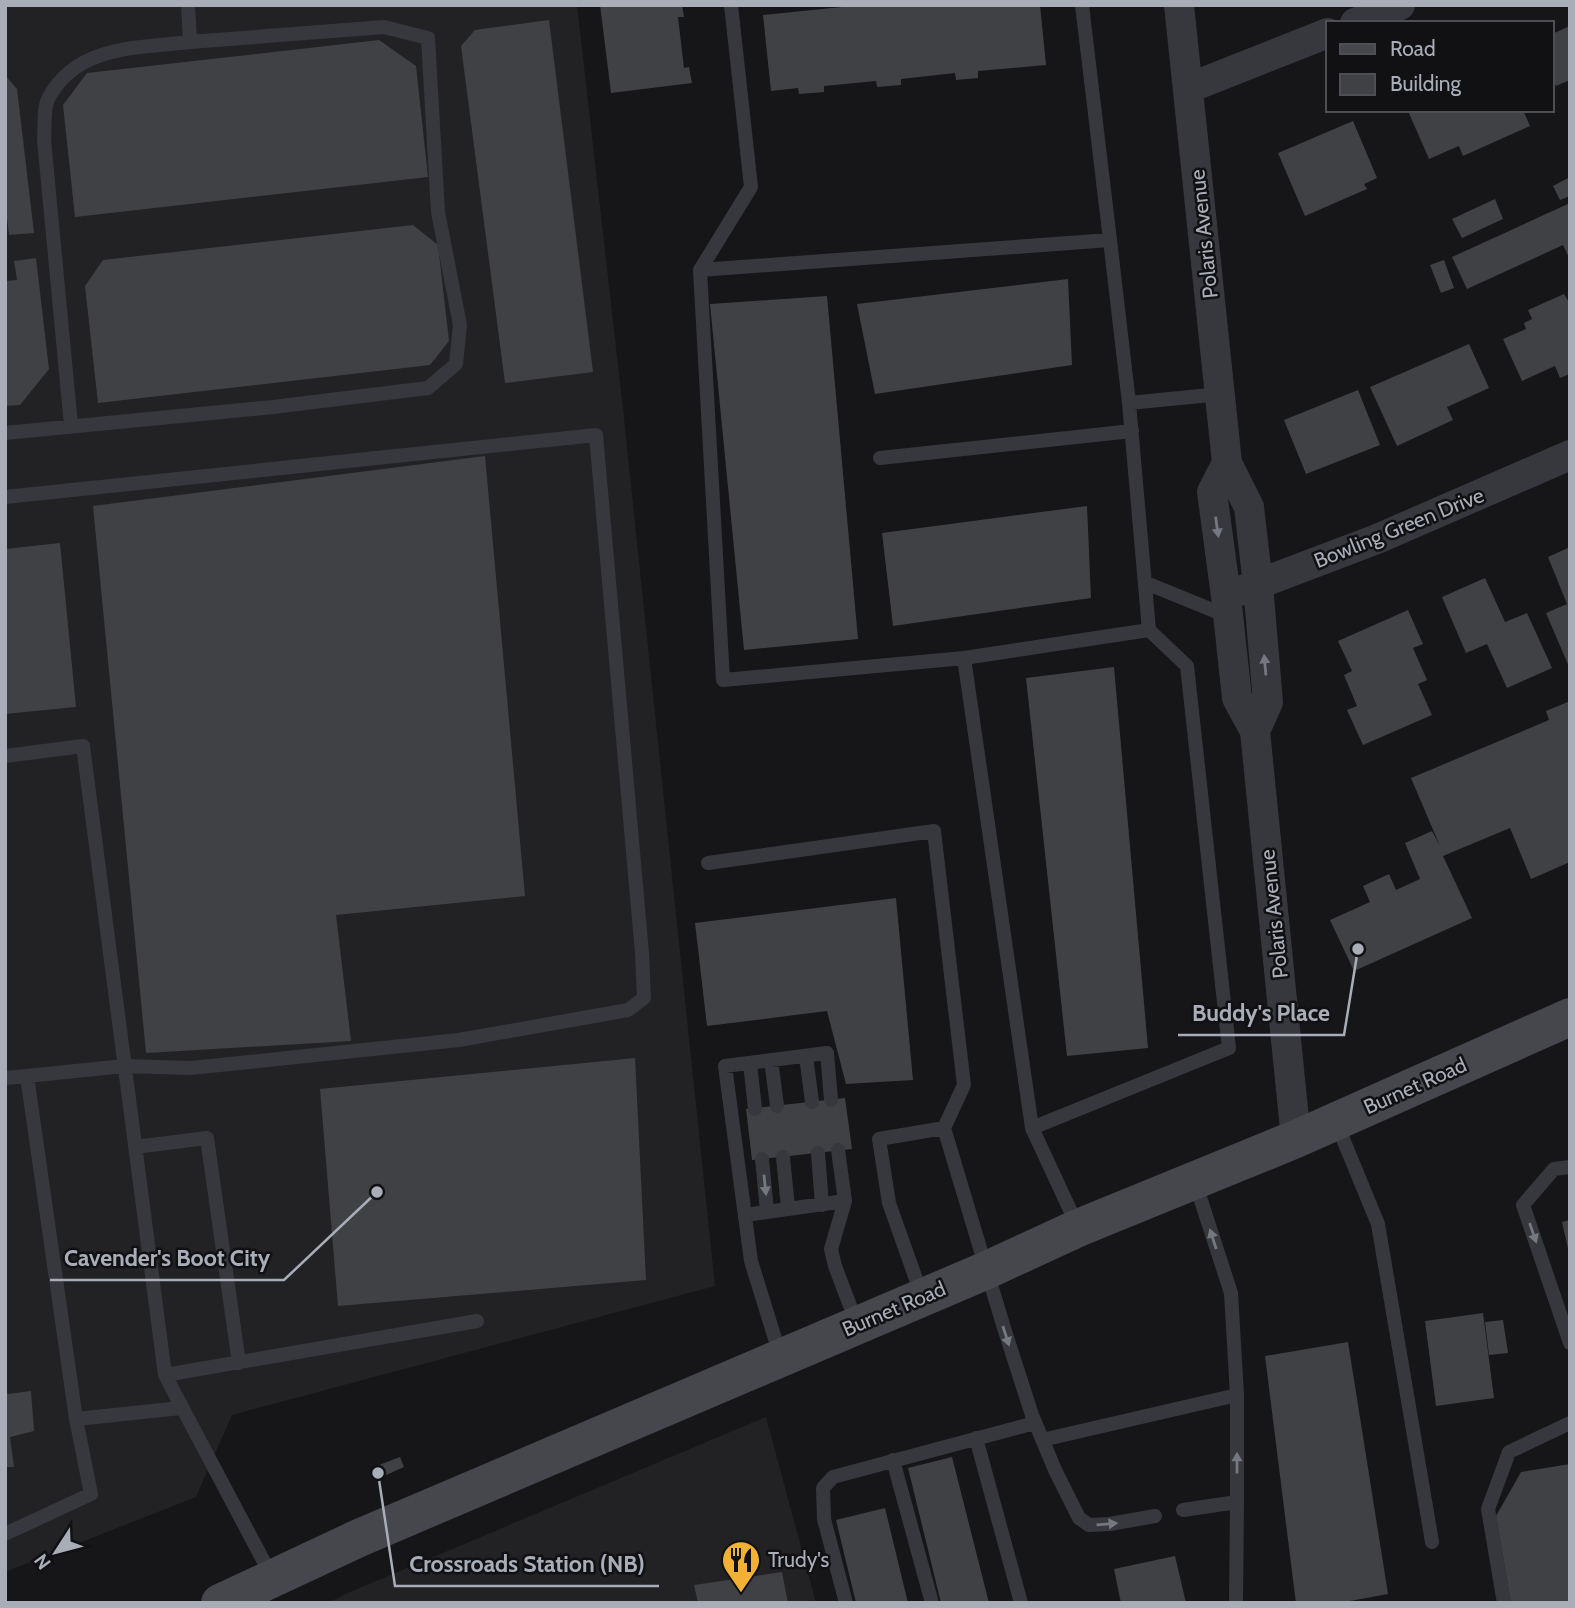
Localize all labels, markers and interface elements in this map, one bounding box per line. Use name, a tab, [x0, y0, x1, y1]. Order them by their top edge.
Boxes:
legend	[1326, 21, 1554, 112]
text: Road	[1390, 36, 1436, 61]
text: Building	[1390, 71, 1462, 96]
street label: Polaris Avenue	[1184, 168, 1223, 300]
street label: Bowling Green Drive	[1310, 482, 1488, 573]
one-way arrow	[1211, 516, 1222, 538]
one-way arrow	[1259, 654, 1270, 676]
street label: Polaris Avenue	[1254, 848, 1293, 980]
callout: Buddy's Place	[1178, 991, 1344, 1035]
text: Buddy's Place	[1192, 999, 1330, 1027]
street label: Burnet Road	[1360, 1052, 1470, 1119]
one-way arrow	[759, 1174, 770, 1196]
one-way arrow	[1528, 1222, 1539, 1243]
one-way arrow	[1207, 1228, 1217, 1249]
callout: Cavender's Boot City	[50, 1236, 284, 1280]
text: Cavender's Boot City	[64, 1244, 271, 1272]
street label: Burnet Road	[838, 1276, 949, 1342]
one-way arrow	[1001, 1325, 1012, 1346]
one-way arrow	[1231, 1452, 1243, 1474]
north arrow	[21, 1517, 91, 1587]
one-way arrow	[1097, 1518, 1119, 1529]
restaurant icon: Trudy's	[720, 1539, 762, 1594]
callout: Crossroads Station (NB)	[395, 1542, 659, 1586]
place label: Trudy's	[768, 1547, 830, 1572]
text: N	[29, 1550, 56, 1574]
text: Crossroads Station (NB)	[409, 1550, 645, 1578]

